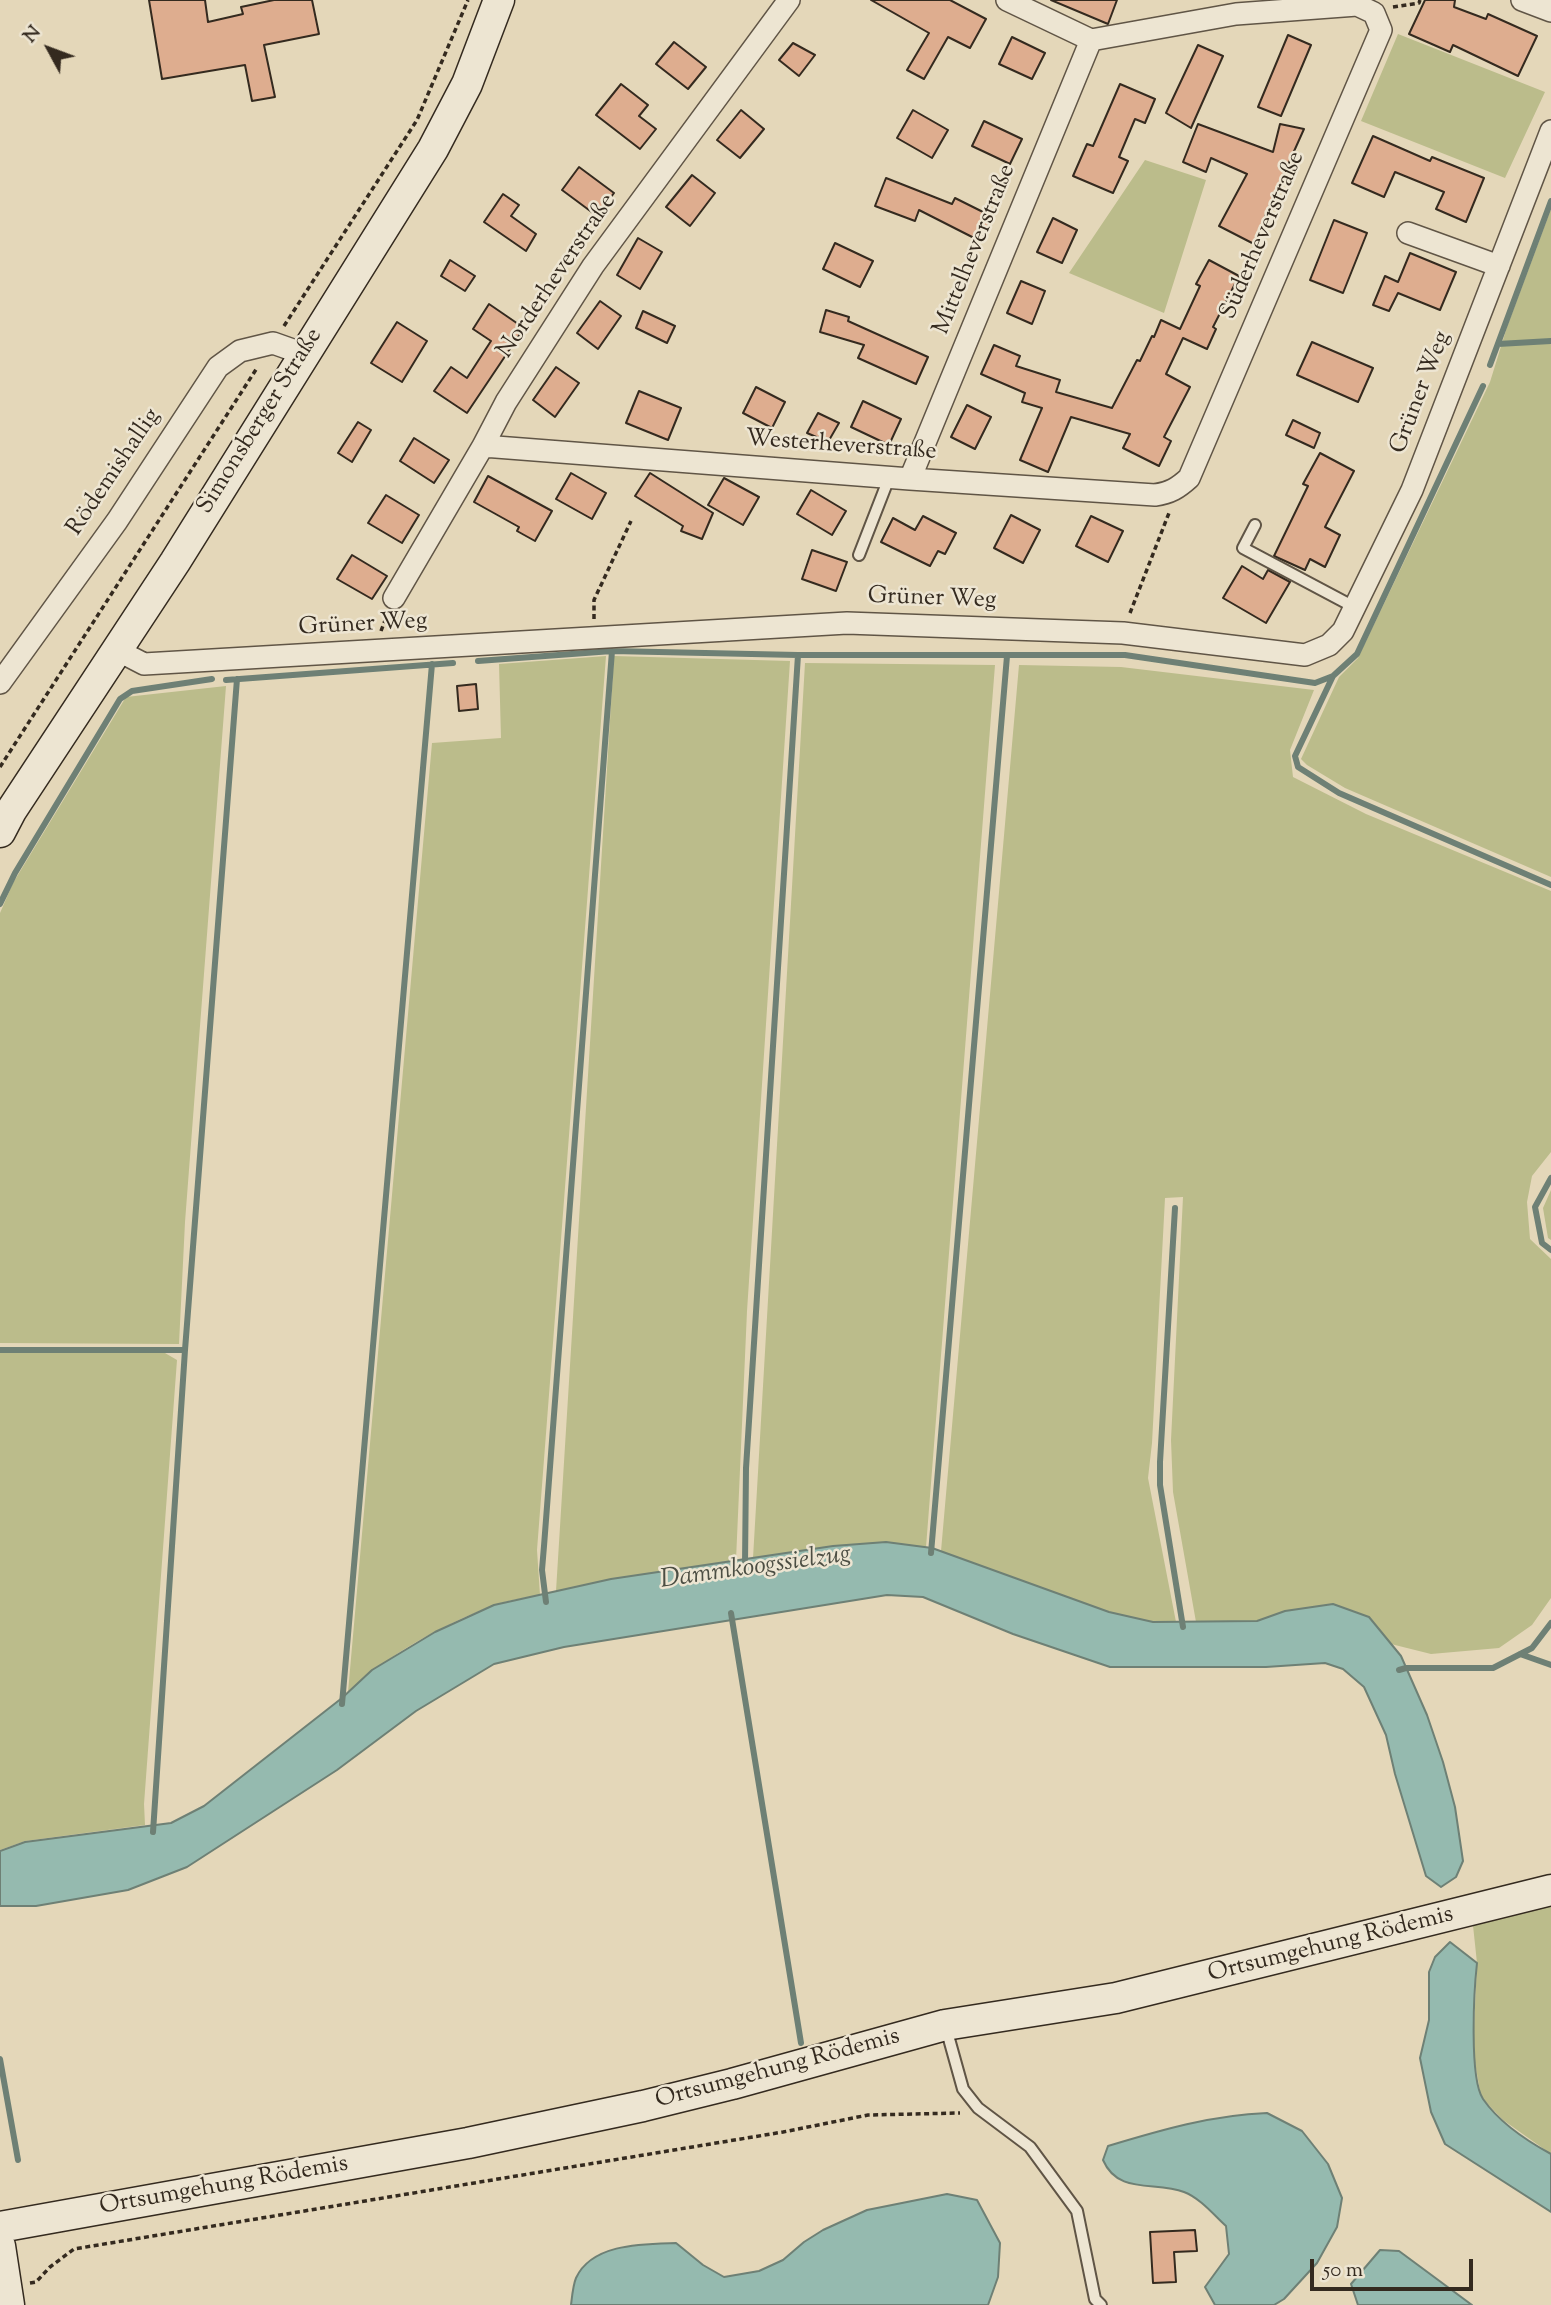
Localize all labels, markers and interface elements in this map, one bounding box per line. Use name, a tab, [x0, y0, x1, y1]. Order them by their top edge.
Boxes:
north arrow	[14, 14, 84, 84]
text: N	[18, 20, 48, 49]
street label: Süderheverstraße	[1216, 148, 1312, 324]
street label: Mittelheverstraße	[929, 161, 1023, 339]
street label: Norderheverstraße	[492, 189, 624, 365]
street label: Simonsberger Straße	[192, 324, 330, 520]
street label: Grüner Weg	[1385, 328, 1459, 458]
street label: Rödemishallig	[62, 404, 168, 542]
street label: Westerheverstraße	[745, 426, 937, 468]
street label: Grüner Weg	[867, 583, 997, 617]
street label: Grüner Weg	[298, 608, 428, 644]
water label: Dammkoogssielzug	[659, 1540, 853, 1598]
street label: Ortsumgehung Rödemis	[1205, 1902, 1457, 1990]
street label: Ortsumgehung Rödemis	[653, 2023, 903, 2117]
street label: Ortsumgehung Rödemis	[97, 2151, 351, 2223]
scale bar	[1313, 2246, 1476, 2290]
text: 50 m	[1323, 2256, 1363, 2286]

